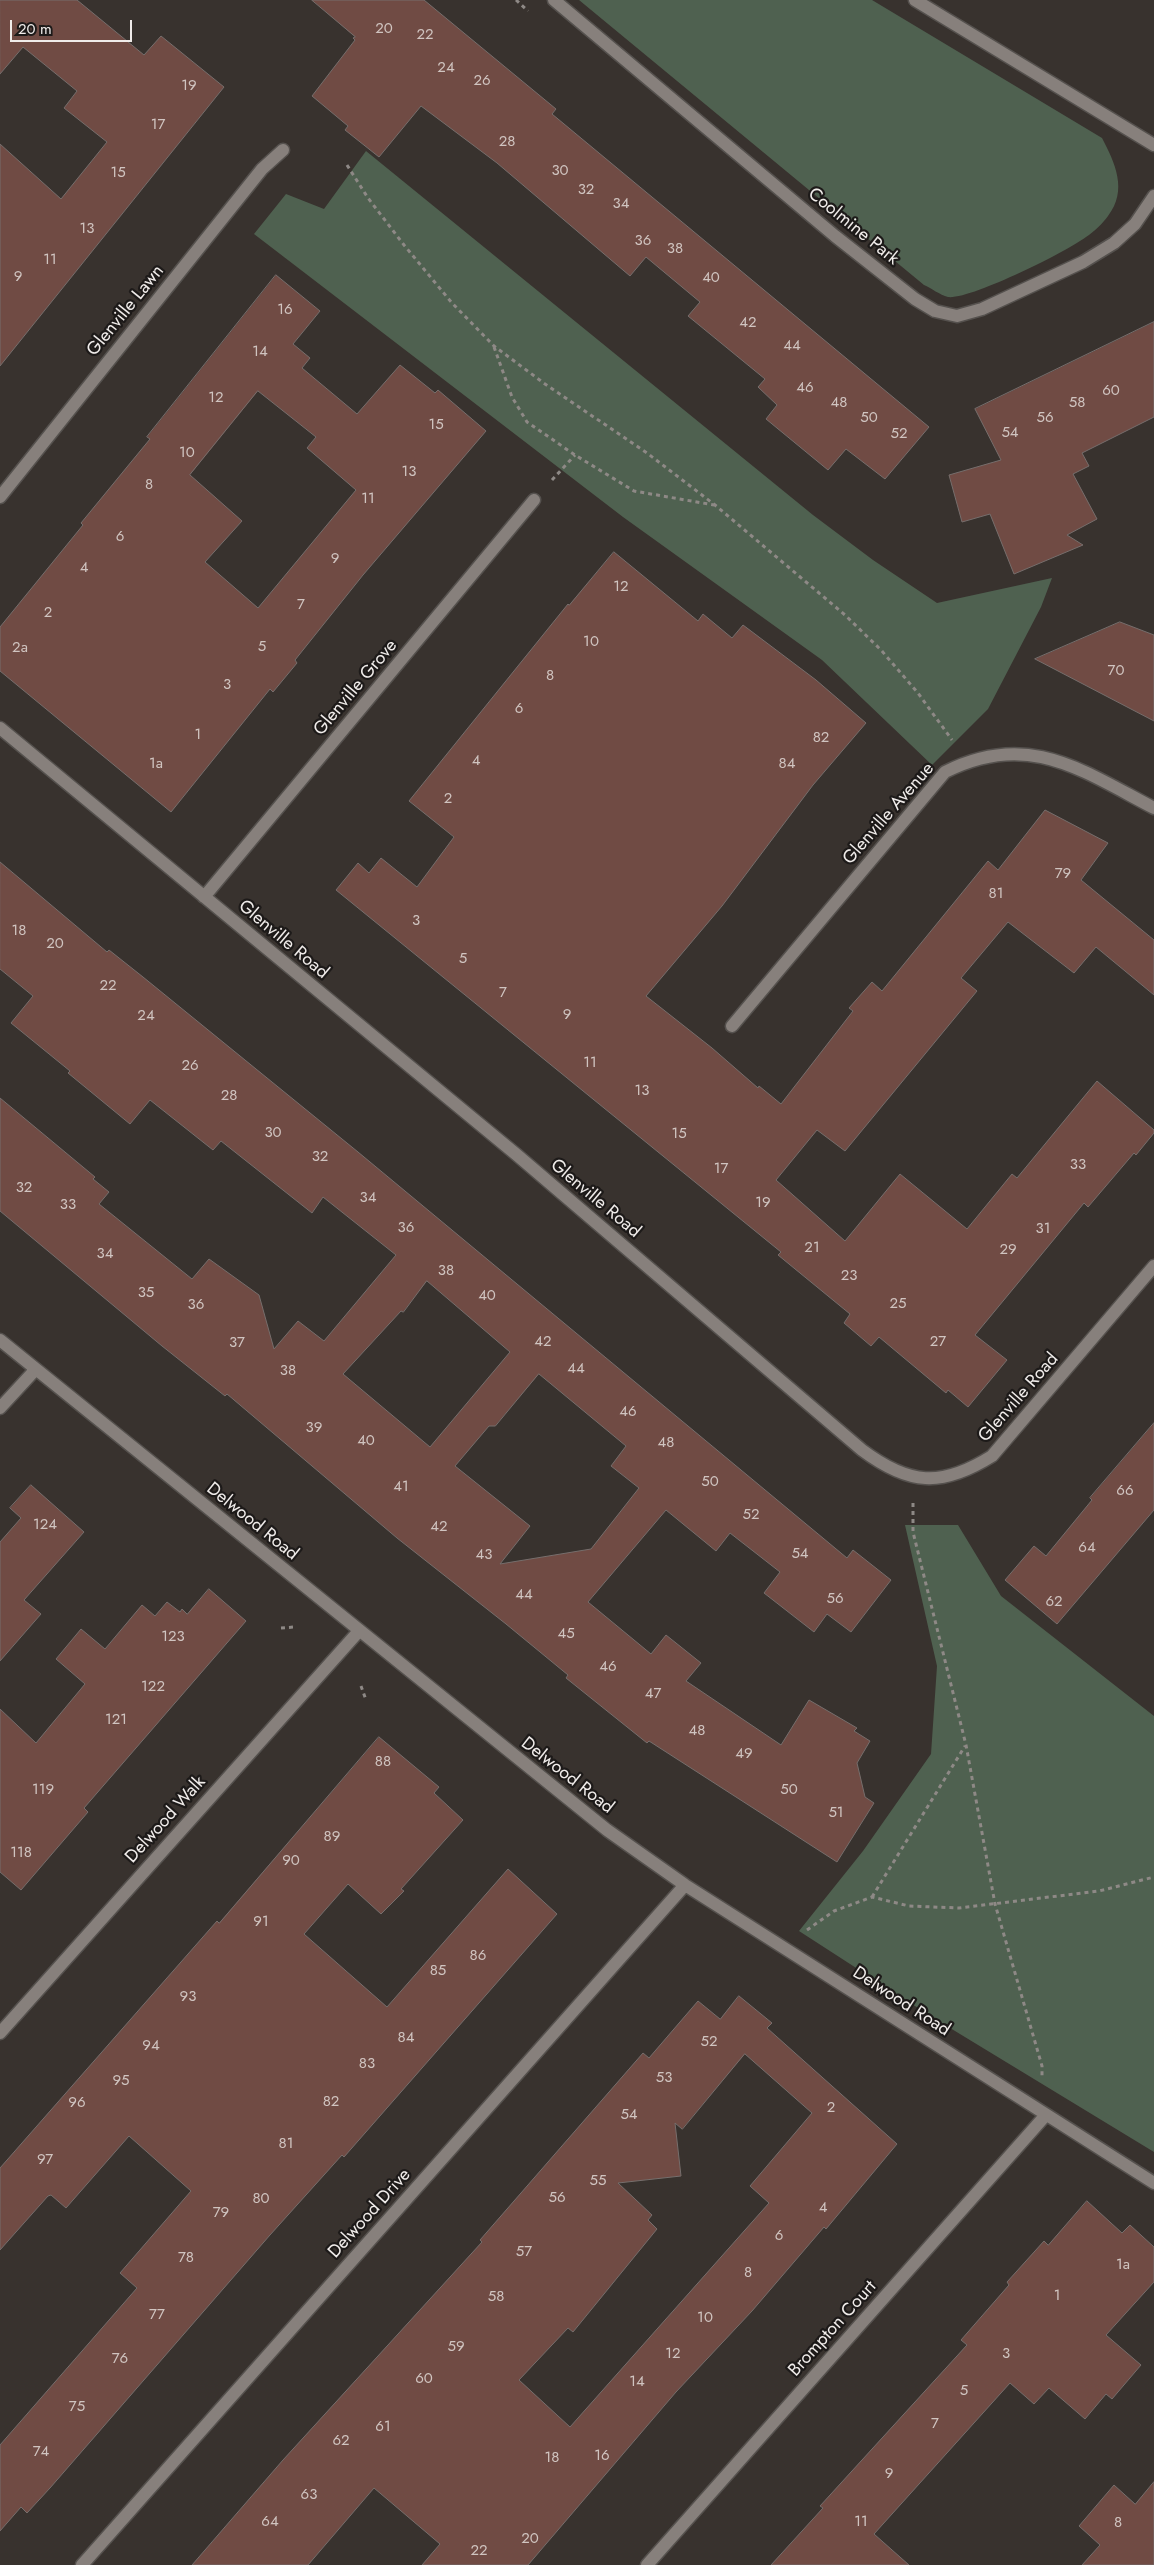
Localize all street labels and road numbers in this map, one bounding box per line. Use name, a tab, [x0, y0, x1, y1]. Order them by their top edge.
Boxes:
street label: Coolmine Park	[803, 184, 903, 270]
street label: Glenville Lawn	[83, 261, 169, 361]
street label: Glenville Grove	[310, 636, 402, 740]
street label: Glenville Avenue	[839, 758, 939, 870]
street label: Glenville Road	[234, 896, 332, 984]
street label: Glenville Road	[546, 1155, 644, 1243]
street label: Glenville Road	[974, 1349, 1064, 1447]
street label: Delwood Road	[202, 1478, 302, 1566]
street label: Delwood Road	[516, 1733, 618, 1819]
street label: Delwood Walk	[121, 1772, 211, 1868]
street label: Delwood Road	[848, 1963, 954, 2041]
street label: Delwood Drive	[324, 2165, 416, 2263]
street label: Brompton Court	[784, 2277, 882, 2381]

